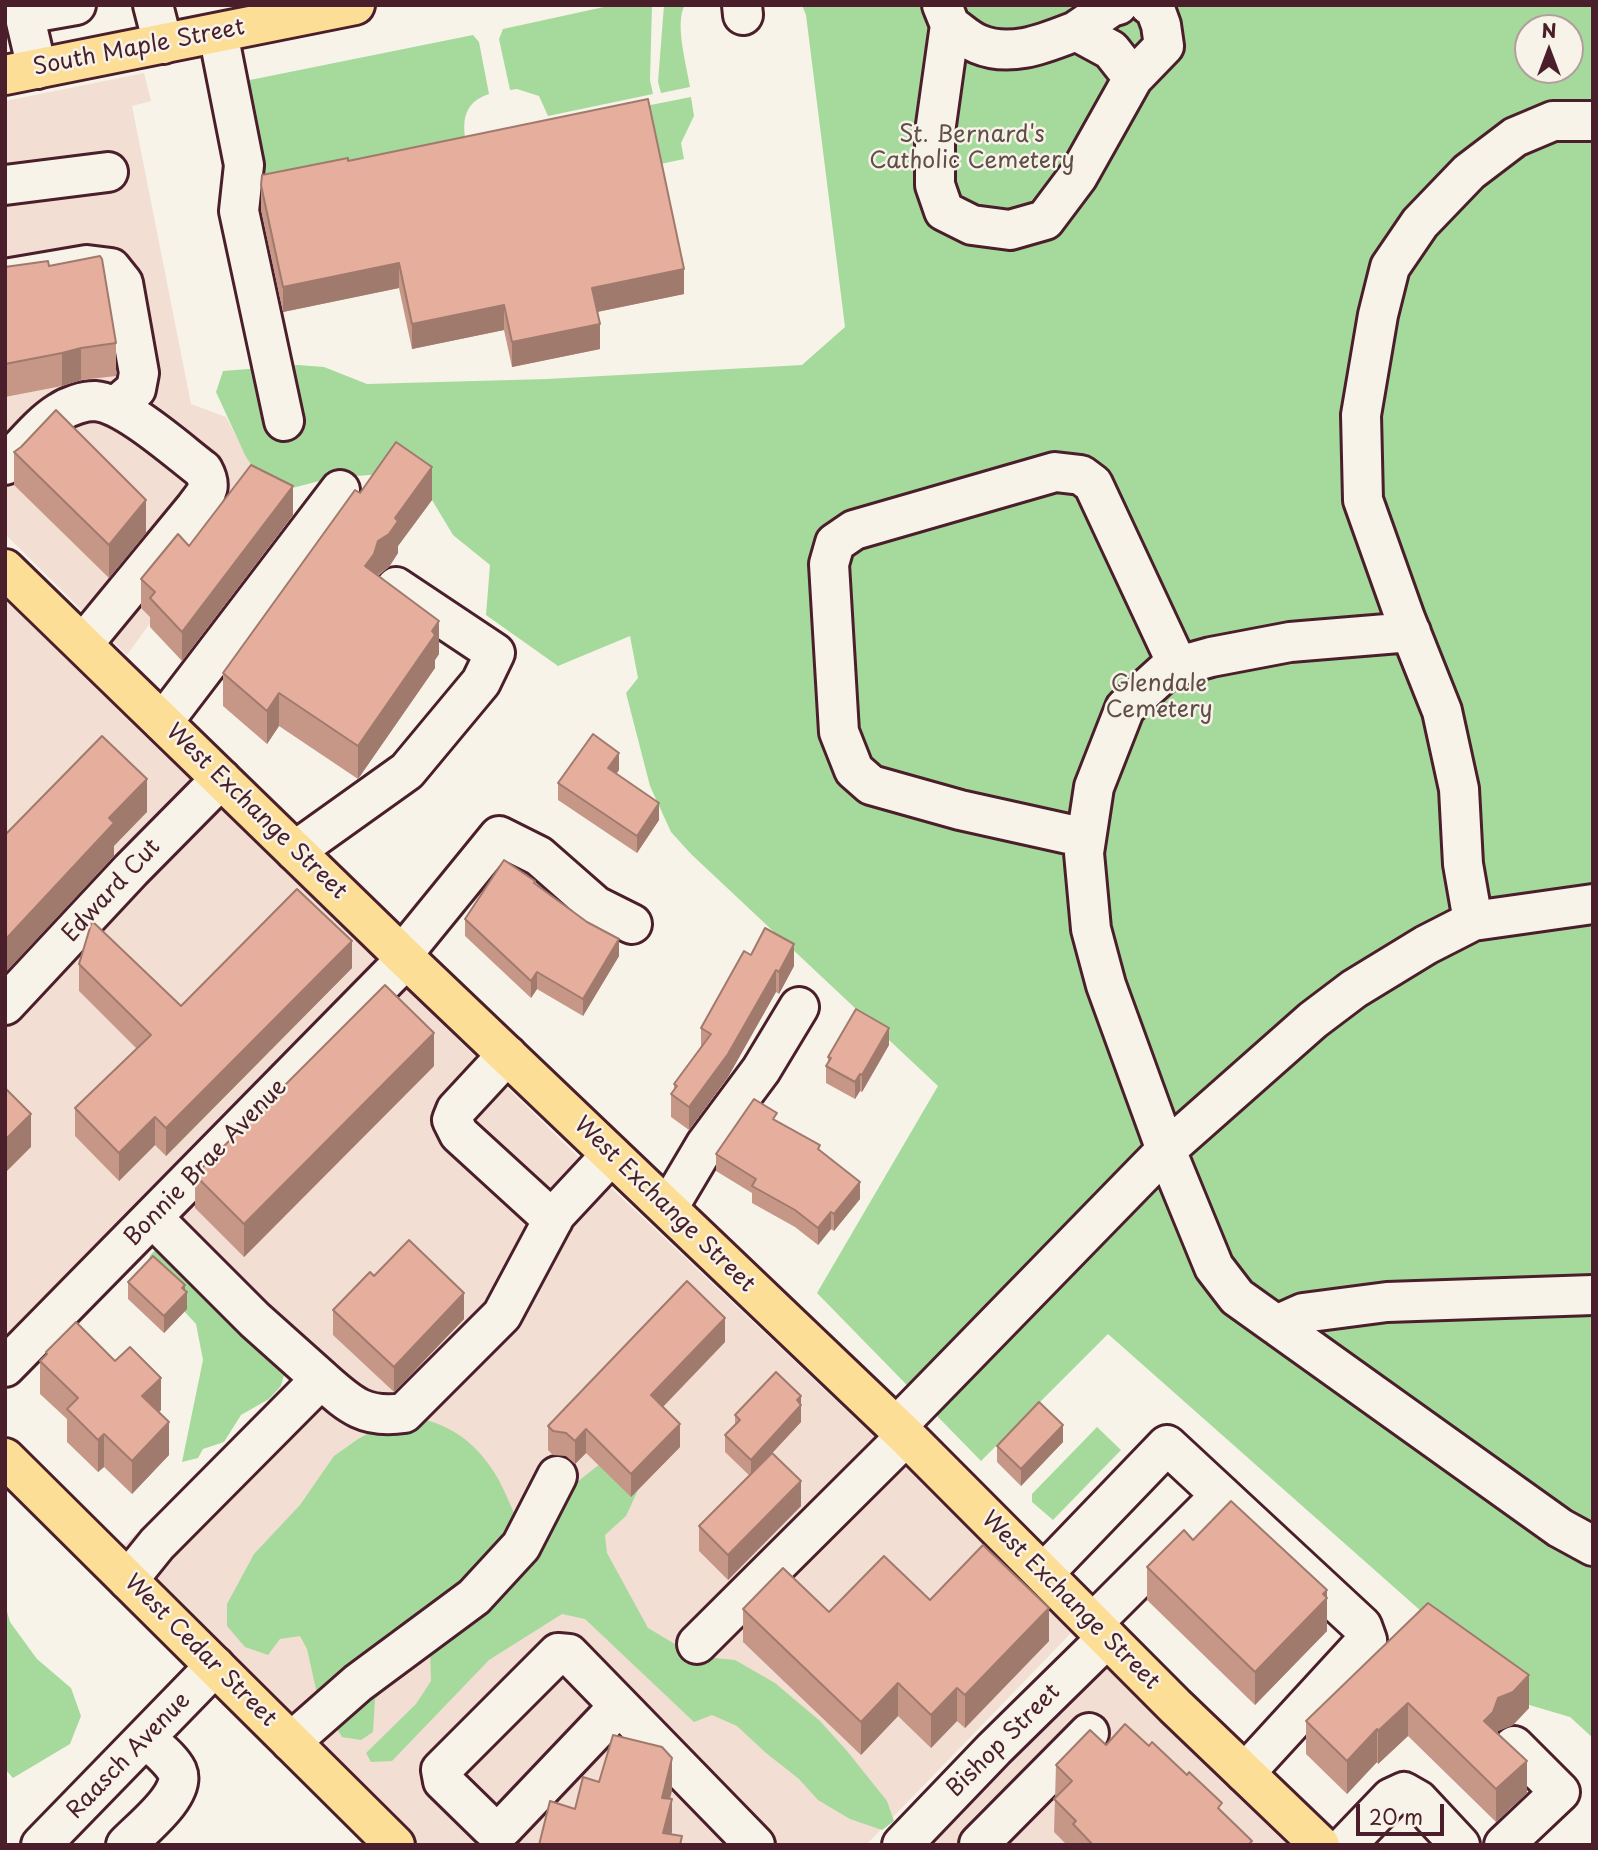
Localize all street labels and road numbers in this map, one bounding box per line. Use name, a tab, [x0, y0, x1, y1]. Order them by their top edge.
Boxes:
street label: South Maple Street	[31, 14, 247, 82]
street label: West Exchange Street	[160, 718, 352, 906]
street label: Edward Cut	[57, 834, 167, 948]
street label: Bonnie Brae Avenue	[119, 1074, 293, 1252]
street label: West Exchange Street	[568, 1111, 760, 1299]
street label: West Exchange Street	[975, 1506, 1165, 1696]
street label: West Cedar Street	[118, 1569, 282, 1733]
street label: Bishop Street	[942, 1679, 1066, 1803]
street label: Raasch Avenue	[62, 1687, 196, 1825]

